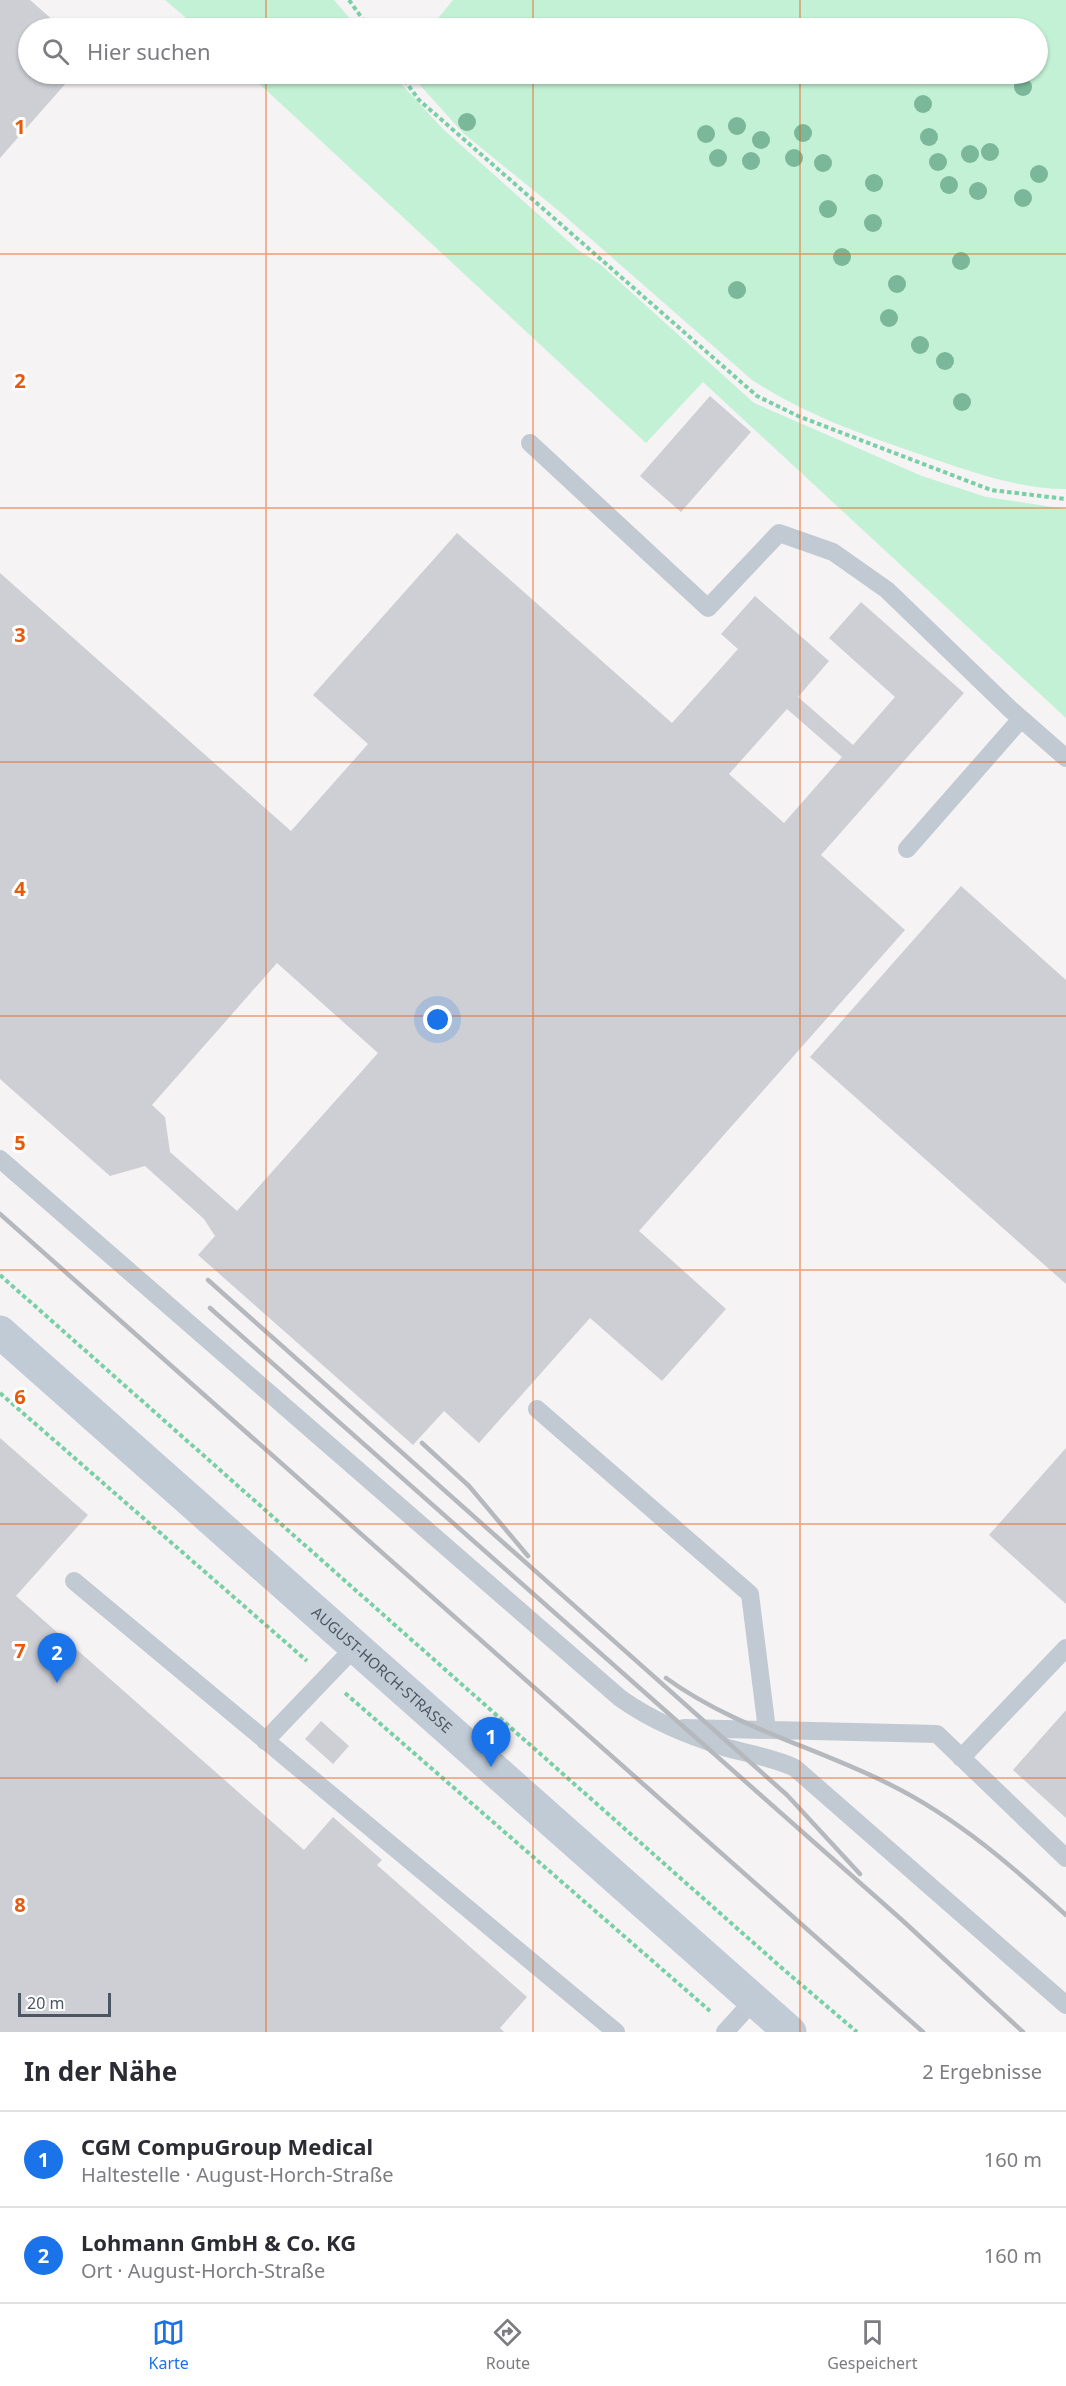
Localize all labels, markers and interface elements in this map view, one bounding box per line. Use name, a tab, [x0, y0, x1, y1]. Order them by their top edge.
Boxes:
search box	[18, 18, 1048, 84]
icon: search	[39, 35, 72, 68]
text: Hier suchen	[87, 36, 211, 66]
text: 1	[14, 113, 26, 140]
text: 2	[14, 367, 26, 394]
text: 3	[14, 621, 26, 648]
text: 4	[14, 875, 26, 902]
your location	[423, 1005, 452, 1034]
text: 5	[14, 1129, 26, 1156]
text: 6	[14, 1383, 26, 1410]
street label: AUGUST-HORCH-STRASSE	[308, 1602, 457, 1737]
pin: 2	[38, 1634, 76, 1683]
text: 7	[14, 1637, 26, 1664]
pin: 1	[472, 1718, 510, 1767]
text: 8	[14, 1891, 26, 1918]
scale bar	[18, 1990, 111, 2018]
text: 20 m	[27, 1992, 64, 2014]
text: In der Nähe	[24, 2053, 177, 2089]
text: 2 Ergebnisse	[922, 2058, 1042, 2085]
text: CGM CompuGroup Medical	[81, 2131, 373, 2161]
text: 1	[38, 2146, 49, 2173]
text: 160 m	[984, 2146, 1042, 2173]
text: Haltestelle · August-Horch-Straße	[81, 2161, 394, 2188]
text: Lohmann GmbH & Co. KG	[81, 2227, 356, 2257]
text: 2	[38, 2242, 49, 2269]
text: 160 m	[984, 2242, 1042, 2269]
text: Ort · August-Horch-Straße	[81, 2257, 325, 2284]
tab: Karte	[149, 2316, 189, 2374]
tab: Route	[486, 2316, 530, 2374]
tab: Gespeichert	[827, 2316, 917, 2374]

